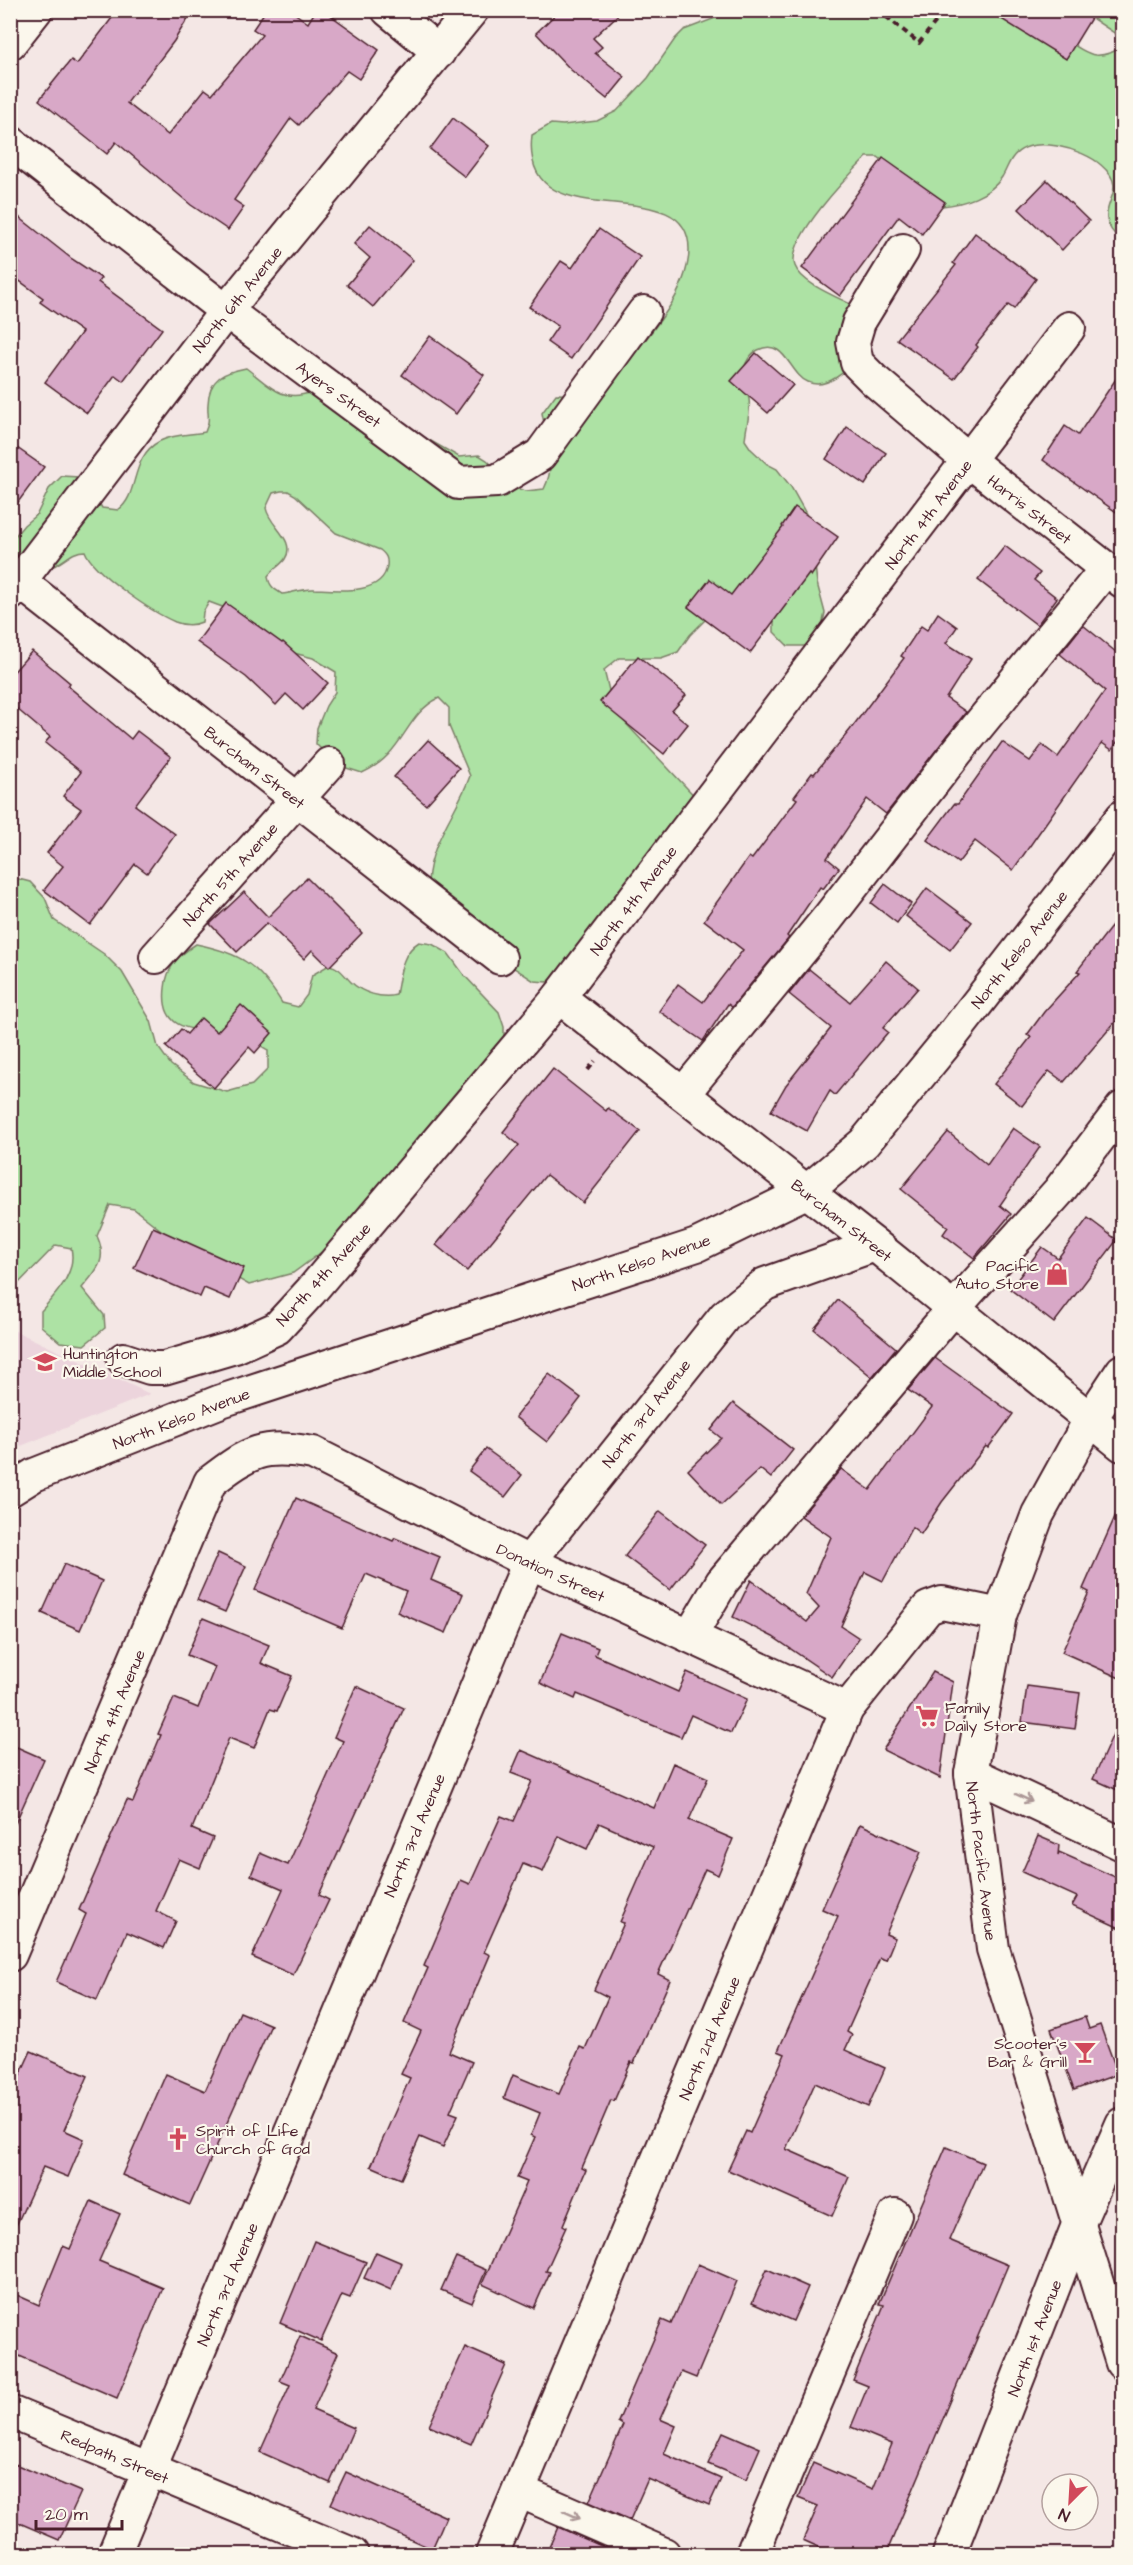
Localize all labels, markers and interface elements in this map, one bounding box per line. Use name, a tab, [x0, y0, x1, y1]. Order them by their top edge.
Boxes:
street label: North 6th Avenue	[188, 241, 288, 358]
street label: Ayers Street	[291, 356, 386, 434]
street label: North 4th Avenue	[880, 455, 978, 574]
street label: Harris Street	[983, 470, 1077, 550]
street label: Burcham Street	[199, 721, 310, 815]
street label: North 5th Avenue	[178, 818, 284, 931]
street label: North 4th Avenue	[585, 841, 683, 960]
street label: North Kelso Avenue	[967, 885, 1073, 1013]
street label: Burcham Street	[786, 1174, 897, 1268]
street label: North 4th Avenue	[271, 1218, 376, 1331]
street label: North Kelso Avenue	[569, 1229, 714, 1297]
place label: Pacific Auto Store	[956, 1255, 1039, 1295]
shop icon: Pacific Auto Store	[1044, 1261, 1070, 1287]
place label: Huntington Middle School	[63, 1343, 161, 1383]
school or university icon: Huntington Middle School	[32, 1349, 58, 1375]
street label: North 3rd Avenue	[597, 1354, 696, 1472]
street label: North Kelso Avenue	[110, 1383, 253, 1455]
street label: Donation Street	[493, 1538, 609, 1608]
street label: North 4th Avenue	[79, 1646, 151, 1777]
place label: Family Daily Store	[945, 1697, 1027, 1738]
supermarket icon: Family Daily Store	[914, 1703, 940, 1729]
street label: North 3rd Avenue	[379, 1770, 451, 1901]
street label: North Pacific Avenue	[960, 1780, 1002, 1942]
one-way arrow	[1015, 1792, 1033, 1804]
street label: North 2nd Avenue	[674, 1973, 746, 2104]
place label: Scooter's Bar & Grill	[988, 2033, 1067, 2073]
bar icon: Scooter's Bar & Grill	[1072, 2039, 1098, 2065]
place label: Spirit of Life Church of God	[196, 2120, 310, 2160]
church icon: Spirit of Life Church of God	[165, 2126, 191, 2152]
street label: North 3rd Avenue	[192, 2219, 264, 2350]
street label: North 1st Avenue	[1003, 2276, 1067, 2400]
street label: Redpath Street	[57, 2424, 173, 2490]
north arrow	[1040, 2472, 1100, 2532]
scale bar	[36, 2493, 122, 2531]
text: 20 m	[45, 2502, 88, 2527]
text: N	[1055, 2503, 1073, 2527]
one-way arrow	[563, 2509, 581, 2521]

